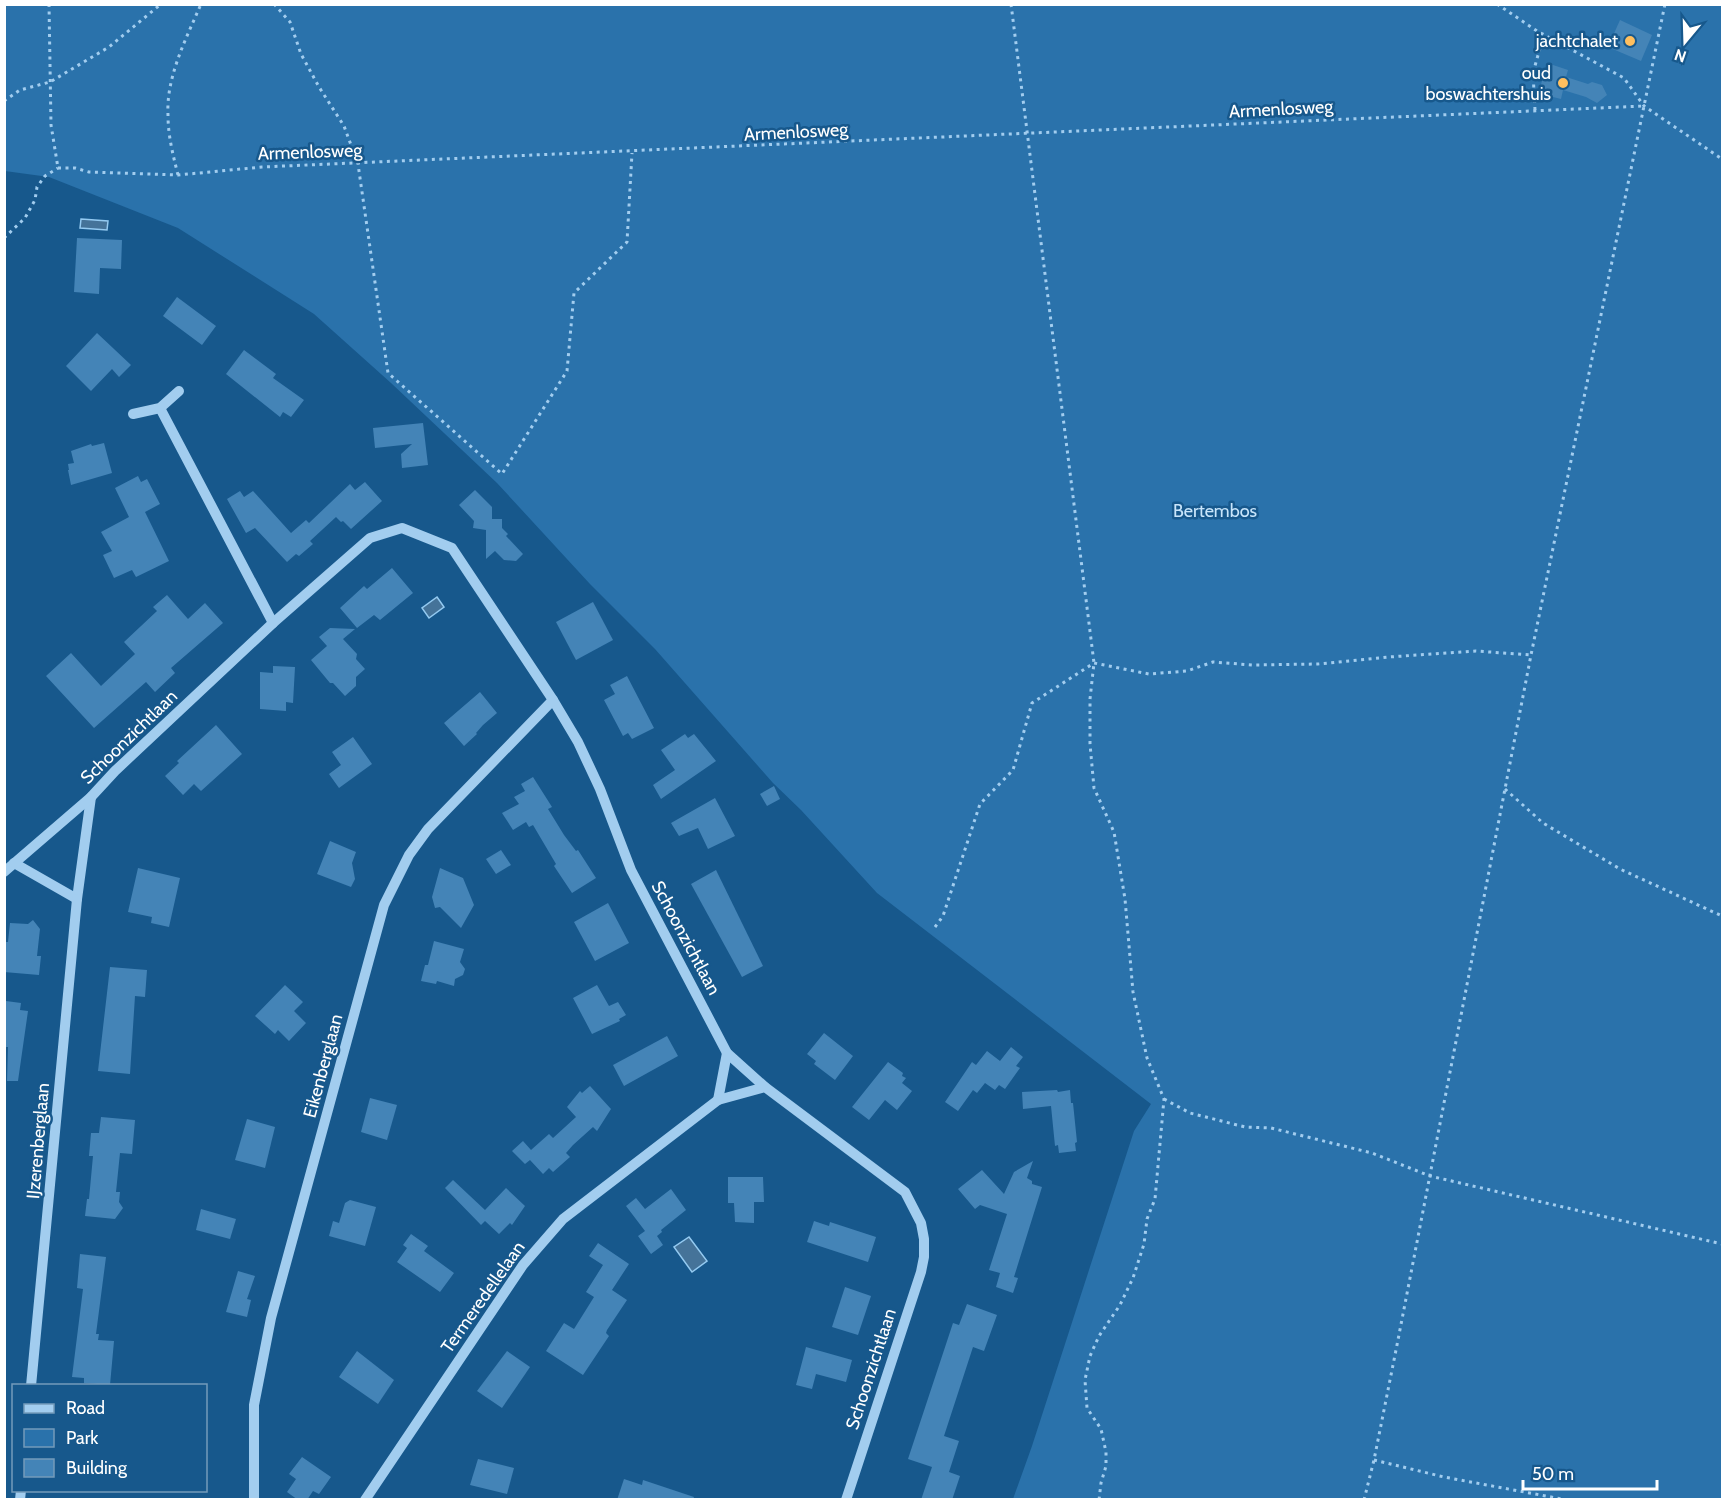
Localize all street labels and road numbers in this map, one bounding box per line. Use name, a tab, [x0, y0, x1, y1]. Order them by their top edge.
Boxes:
street label: Armenlosweg	[1228, 95, 1335, 123]
street label: Armenlosweg	[743, 118, 850, 146]
street label: Armenlosweg	[257, 139, 364, 165]
street label: Schoonzichtlaan	[76, 685, 182, 789]
street label: Schoonzichtlaan	[647, 877, 725, 999]
street label: Eikenberglaan	[299, 1012, 347, 1120]
street label: IJzerenberglaan	[22, 1082, 54, 1200]
street label: Termeredellelaan	[436, 1237, 530, 1357]
street label: Schoonzichtlaan	[841, 1306, 901, 1432]

